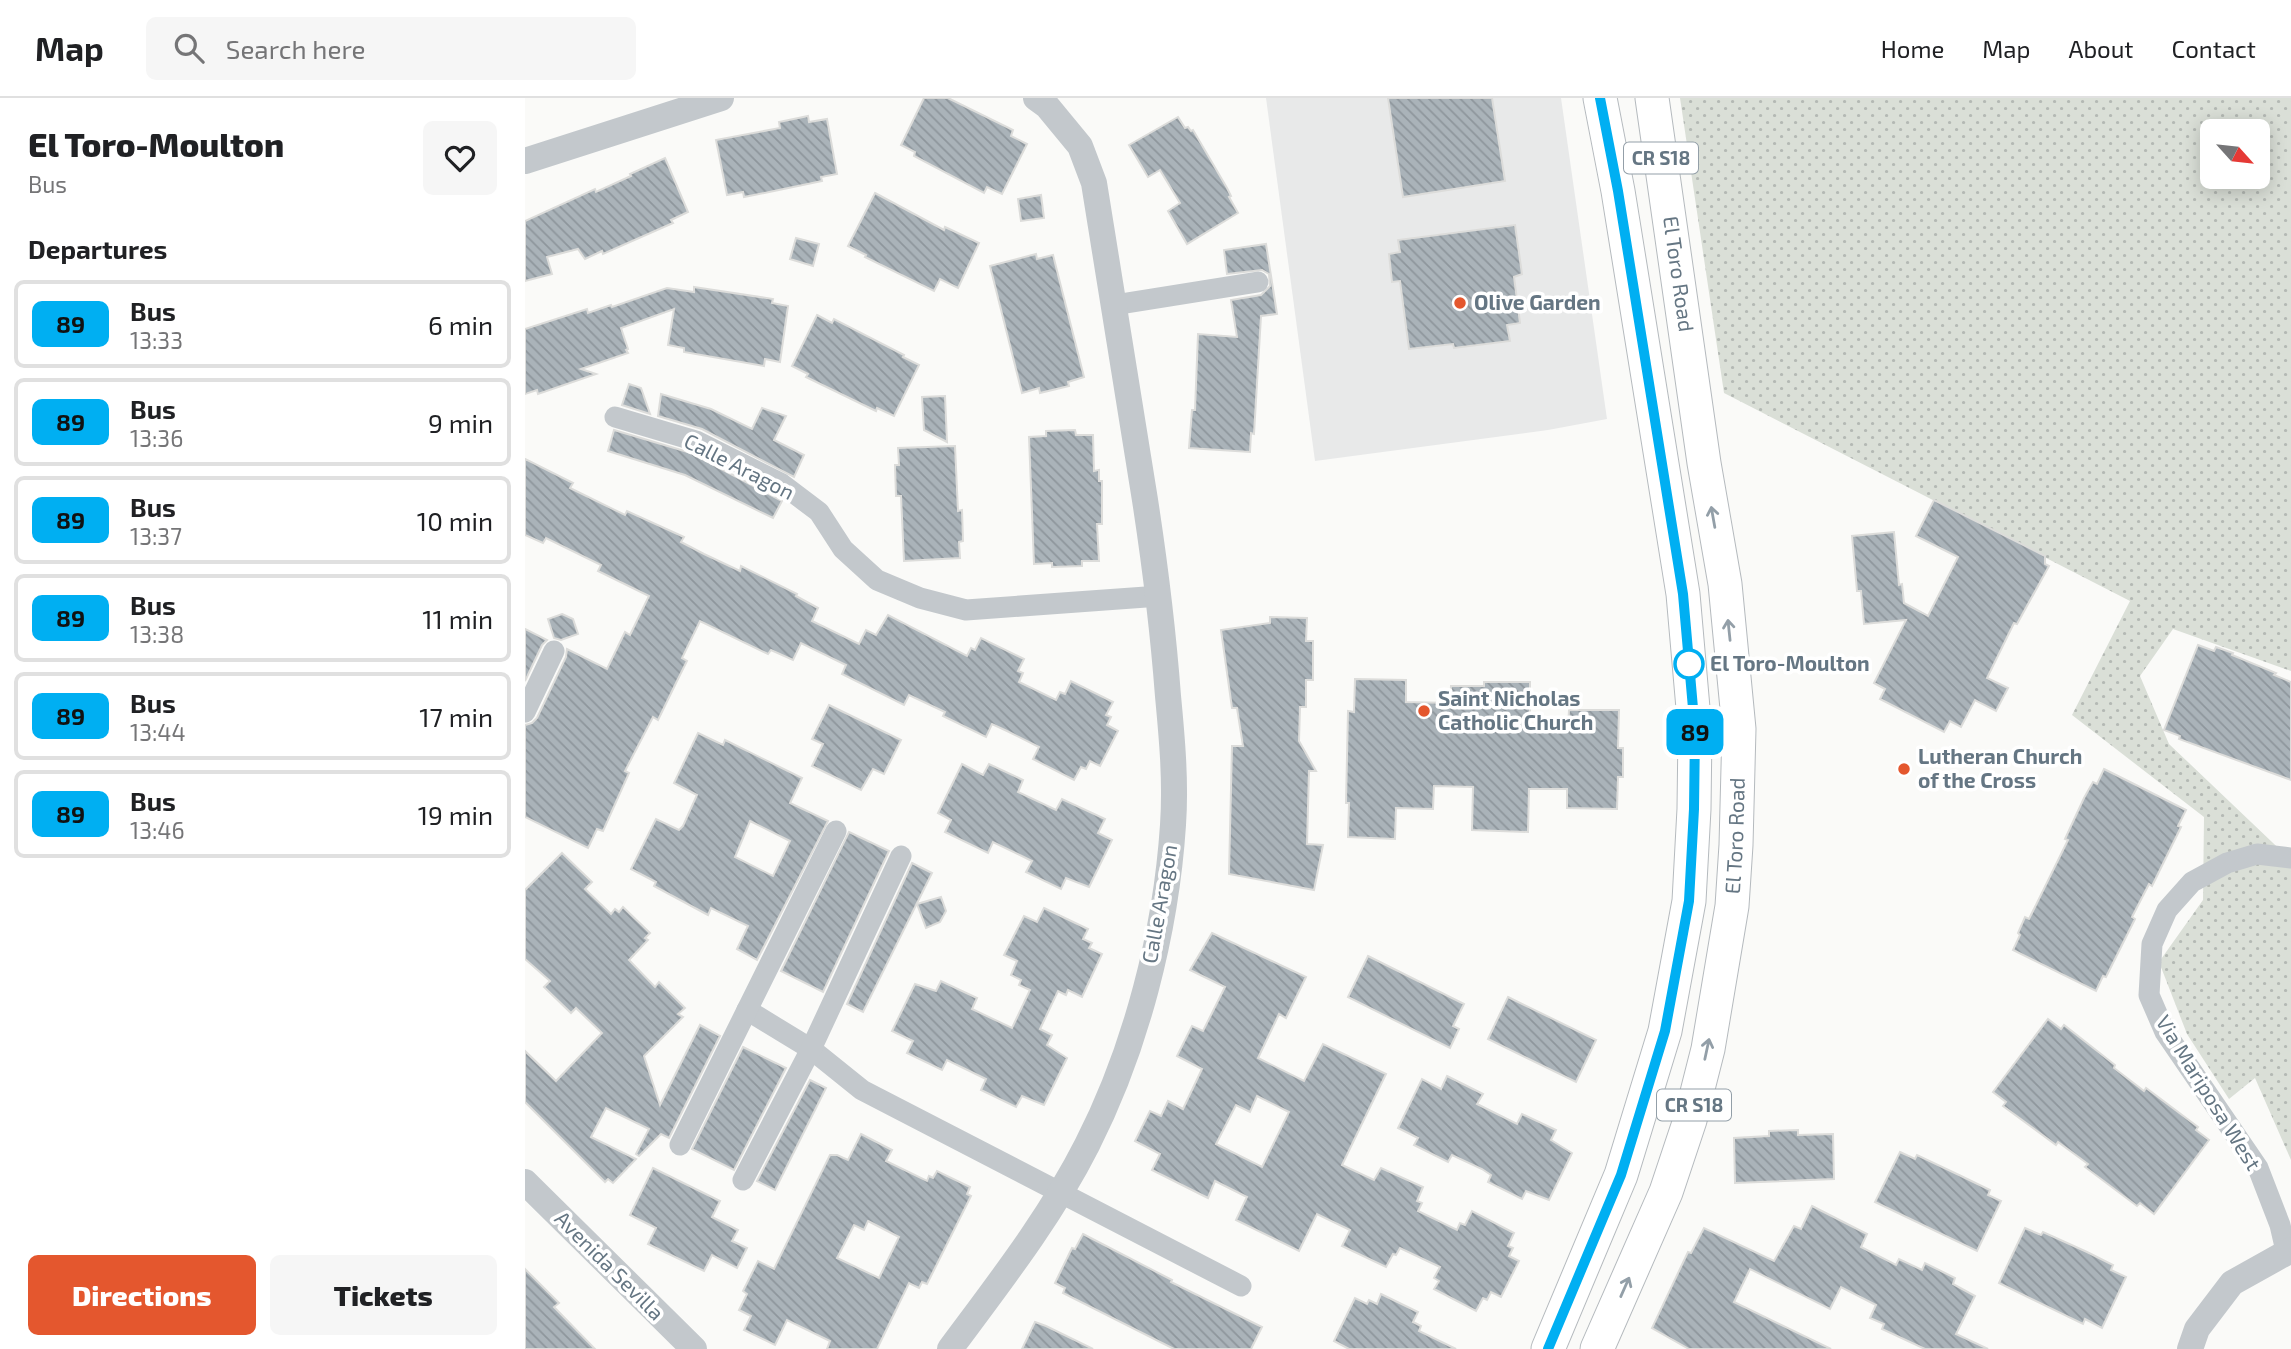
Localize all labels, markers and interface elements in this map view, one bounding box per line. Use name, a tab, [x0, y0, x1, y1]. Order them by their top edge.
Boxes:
search box	[146, 17, 636, 80]
text: Map	[35, 28, 104, 68]
icon: search	[170, 29, 208, 67]
text: Search here	[226, 33, 365, 64]
text: Home	[1881, 34, 1944, 63]
text: Map	[1982, 34, 2030, 63]
text: About	[2068, 34, 2134, 63]
text: Contact	[2172, 34, 2256, 63]
north arrow	[2200, 119, 2270, 189]
map controls	[2200, 119, 2270, 189]
button: heart	[423, 121, 497, 195]
text: El Toro-Moulton	[28, 124, 284, 164]
road number: CR S18	[1624, 142, 1698, 174]
text: Bus	[28, 170, 67, 198]
street label: El Toro Road	[1659, 214, 1700, 333]
text: Departures	[28, 233, 167, 264]
place label: Olive Garden	[1474, 289, 1601, 314]
text: Bus	[130, 295, 176, 326]
marker: Olive Garden	[1452, 295, 1468, 311]
text: 89	[56, 309, 85, 338]
text: 6 min	[428, 309, 493, 340]
text: 13:33	[130, 326, 183, 354]
text: Bus	[130, 393, 176, 424]
text: 89	[56, 407, 85, 436]
text: 9 min	[428, 407, 493, 438]
text: 13:36	[130, 424, 183, 452]
street label: Calle Aragon	[680, 427, 799, 504]
text: Bus	[130, 491, 176, 522]
text: 89	[56, 505, 85, 534]
text: 10 min	[417, 505, 493, 536]
one-way arrow	[1706, 506, 1719, 529]
text: 13:37	[130, 522, 182, 550]
text: Bus	[130, 589, 176, 620]
text: 89	[56, 603, 85, 632]
text: 11 min	[422, 603, 493, 634]
text: 13:38	[130, 620, 184, 648]
one-way arrow	[1723, 620, 1736, 642]
marker: El Toro-Moulton	[1674, 649, 1704, 679]
place label: El Toro-Moulton	[1710, 650, 1870, 675]
place label: Saint Nicholas Catholic Church	[1438, 685, 1593, 734]
text: Bus	[130, 687, 176, 718]
text: 89	[56, 701, 85, 730]
text: 17 min	[419, 701, 493, 732]
marker: Saint Nicholas Catholic Church	[1416, 703, 1432, 719]
line badge: 89	[1663, 709, 1727, 755]
text: 89	[1680, 717, 1710, 746]
text: 13:44	[130, 718, 186, 746]
place label: Lutheran Church of the Cross	[1918, 743, 2082, 792]
marker: Lutheran Church of the Cross	[1896, 761, 1912, 777]
street label: El Toro Road	[1719, 777, 1749, 895]
text: Bus	[130, 785, 176, 816]
text: 89	[56, 799, 85, 828]
text: 19 min	[418, 799, 493, 830]
text: 13:46	[130, 816, 185, 844]
street label: Calle Aragon	[1136, 842, 1181, 965]
street label: Via Mariposa West	[2152, 1010, 2267, 1174]
one-way arrow	[1701, 1038, 1715, 1061]
road number: CR S18	[1657, 1090, 1731, 1121]
street label: Avenida Sevilla	[550, 1205, 670, 1325]
button: Directions	[28, 1255, 256, 1335]
button: Tickets	[270, 1255, 497, 1335]
one-way arrow	[1619, 1276, 1632, 1298]

